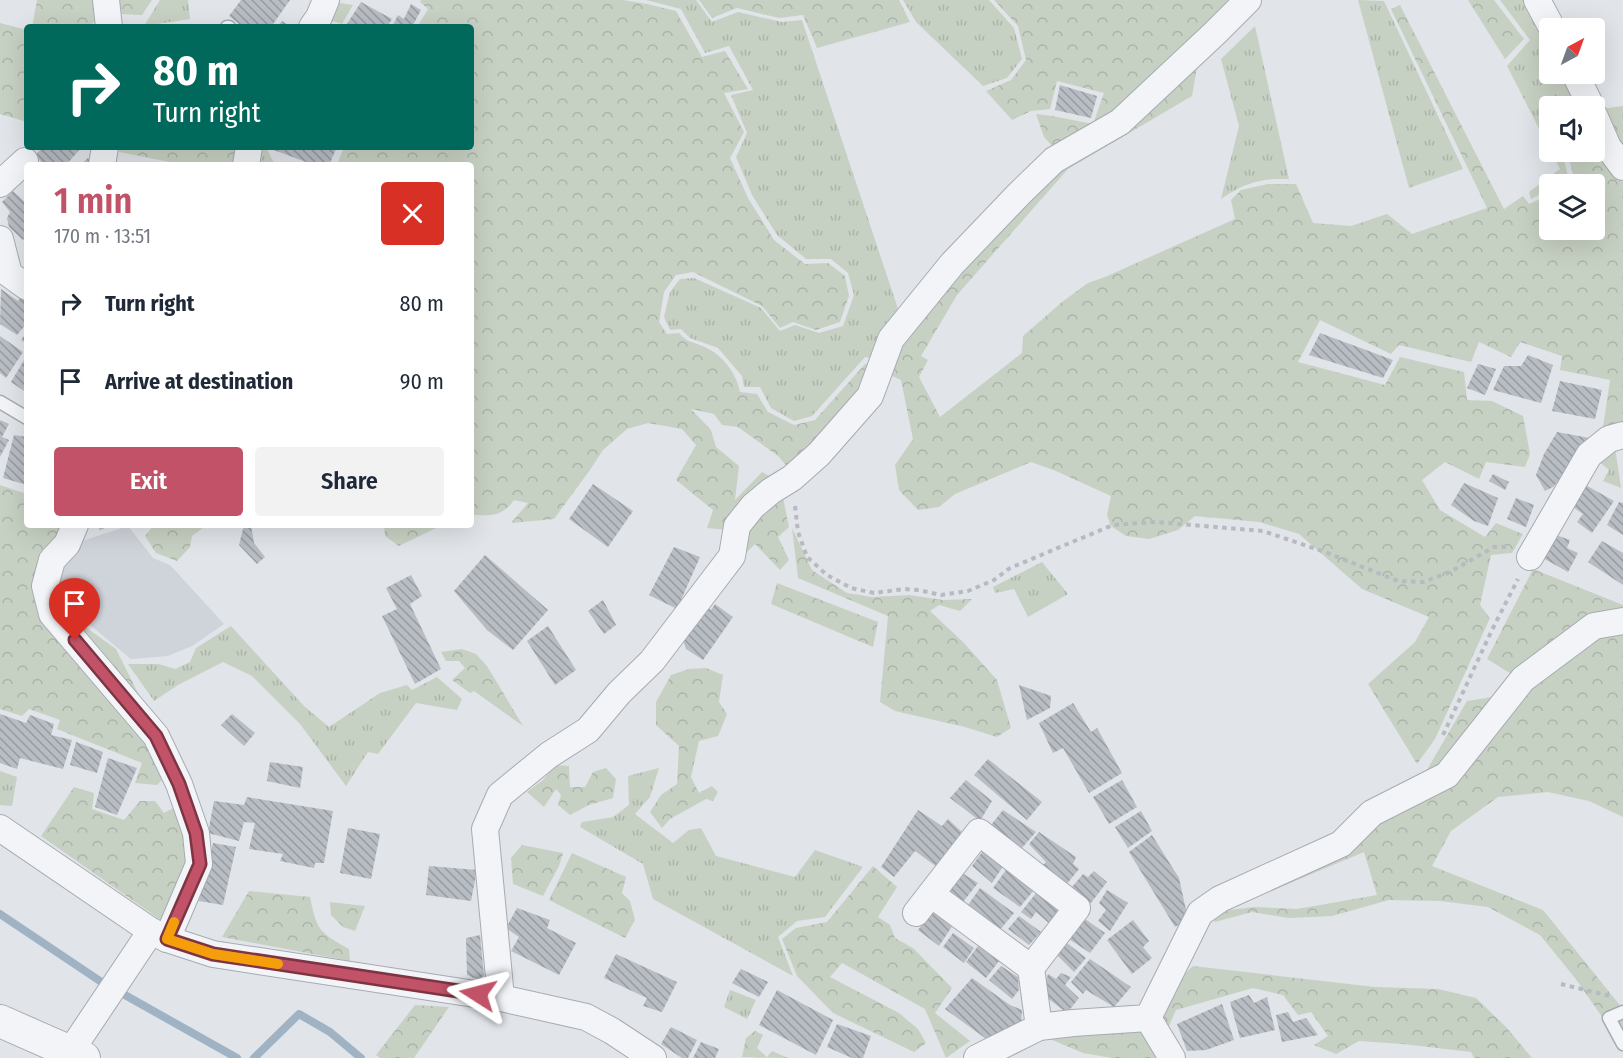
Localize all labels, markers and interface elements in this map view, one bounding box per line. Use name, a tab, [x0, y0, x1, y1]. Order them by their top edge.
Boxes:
north arrow	[1539, 18, 1605, 84]
map controls	[1539, 18, 1605, 240]
text: 80 m	[153, 46, 239, 96]
icon: right	[54, 48, 132, 126]
button: sound	[1539, 96, 1605, 162]
text: Turn right	[153, 97, 261, 129]
button: layers	[1539, 174, 1605, 240]
text: 1 min	[54, 179, 132, 223]
button: close	[381, 182, 444, 245]
text: 170 m · 13:51	[54, 224, 151, 248]
icon: right	[54, 287, 87, 320]
text: Turn right	[105, 290, 194, 317]
text: 80 m	[399, 290, 444, 317]
icon: arrive	[54, 365, 87, 398]
text: Arrive at destination	[105, 368, 293, 395]
text: 90 m	[400, 368, 444, 395]
button: Exit	[54, 447, 243, 516]
button: Share	[255, 447, 444, 516]
pin	[49, 578, 100, 640]
icon: arrive	[58, 587, 91, 620]
position arrow	[446, 962, 510, 1026]

